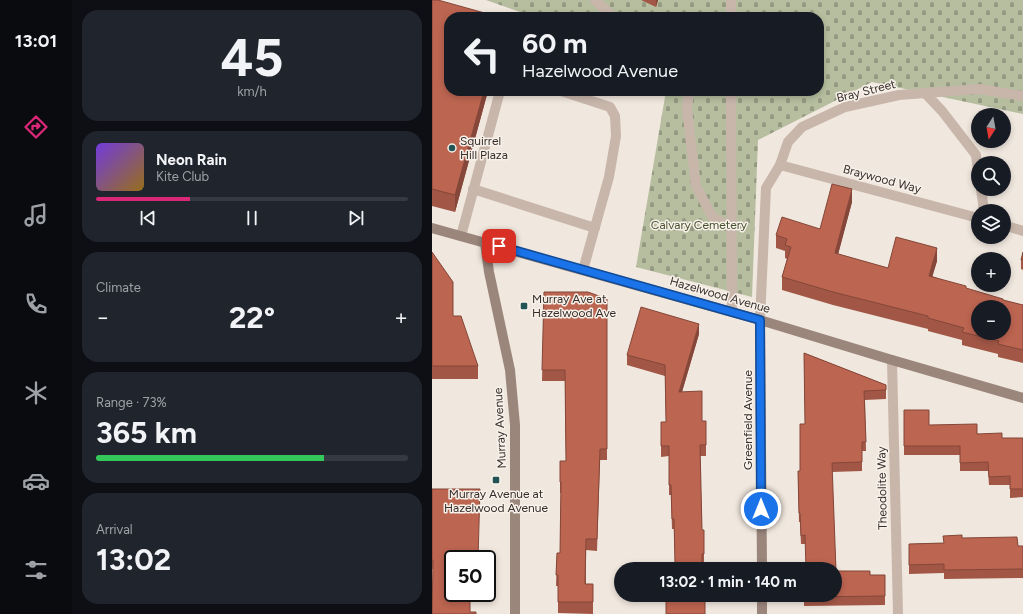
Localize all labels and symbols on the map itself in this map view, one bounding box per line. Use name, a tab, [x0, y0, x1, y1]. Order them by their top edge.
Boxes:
street label: Bray Street	[835, 77, 897, 105]
north arrow	[971, 108, 1011, 148]
place label: Squirrel Hill Plaza	[460, 134, 508, 162]
marker: Squirrel Hill Plaza	[447, 143, 457, 153]
street label: Braywood Way	[841, 162, 923, 196]
park label: Calvary Cemetery	[651, 218, 748, 232]
pin	[482, 229, 516, 263]
street label: Hazelwood Avenue	[668, 274, 772, 316]
place label: Murray Ave at Hazelwood Ave	[532, 292, 616, 320]
marker: Murray Ave at Hazelwood Ave	[519, 301, 529, 311]
street label: Greenfield Avenue	[741, 370, 755, 470]
street label: Murray Avenue	[491, 387, 509, 469]
street label: Theodolite Way	[874, 445, 890, 530]
marker: Murray Avenue at Hazelwood Avenue	[491, 475, 501, 485]
place label: Murray Avenue at Hazelwood Avenue	[444, 487, 548, 515]
position arrow	[740, 488, 782, 530]
speed limit sign: 50	[444, 550, 496, 602]

